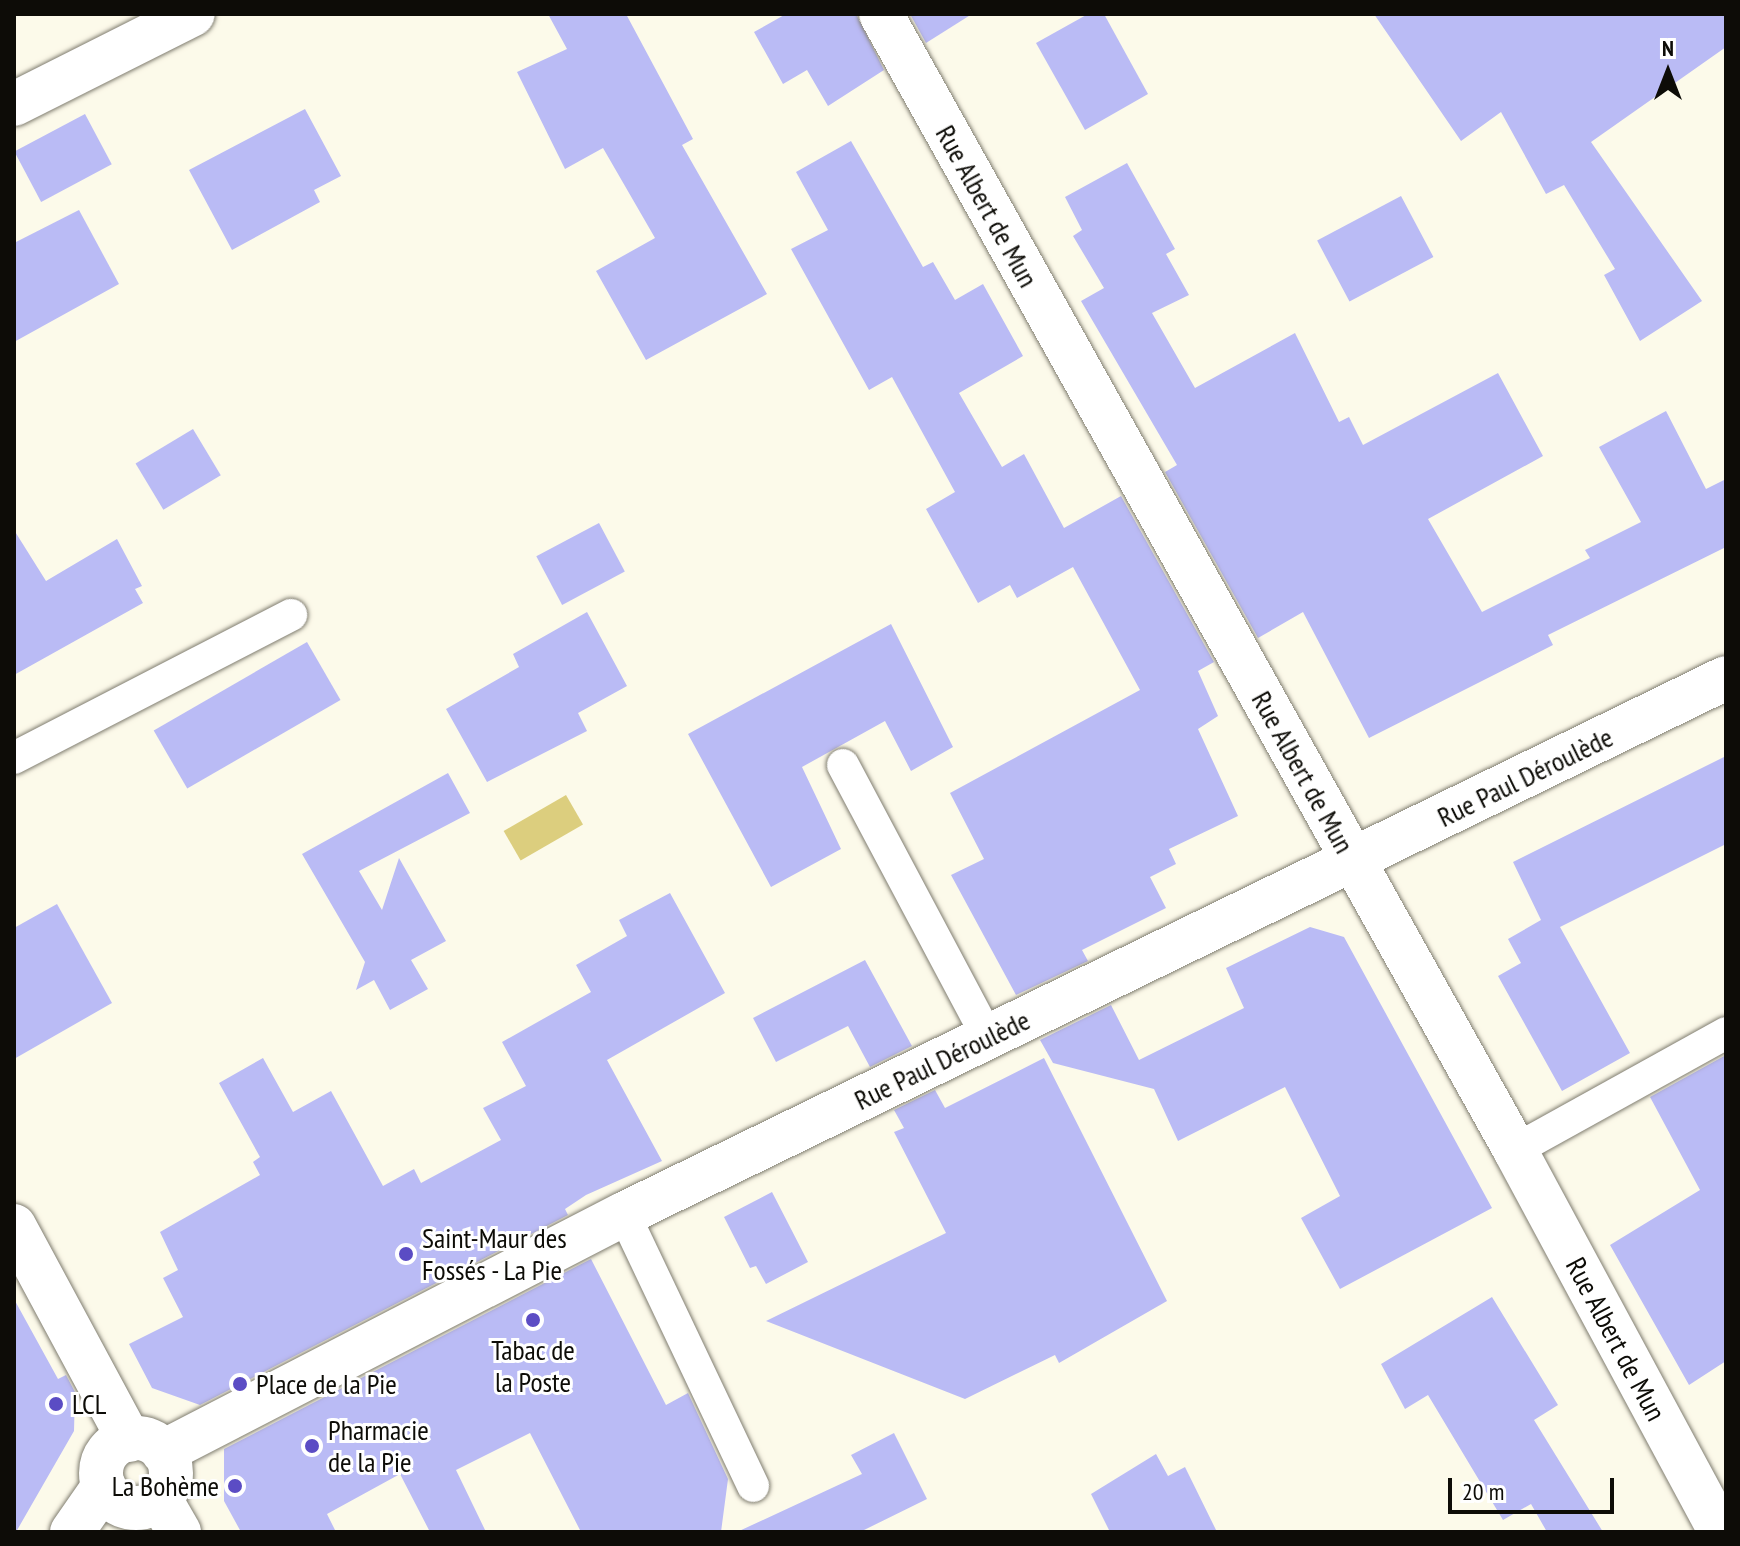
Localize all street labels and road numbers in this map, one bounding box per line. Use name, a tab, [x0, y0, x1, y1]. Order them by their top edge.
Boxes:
street label: Rue Albert de Mun	[929, 119, 1045, 293]
street label: Rue Albert de Mun	[1245, 685, 1361, 859]
street label: Rue Paul Déroulède	[1432, 720, 1618, 834]
street label: Rue Paul Déroulède	[849, 1003, 1035, 1117]
street label: Rue Albert de Mun	[1559, 1251, 1673, 1427]

